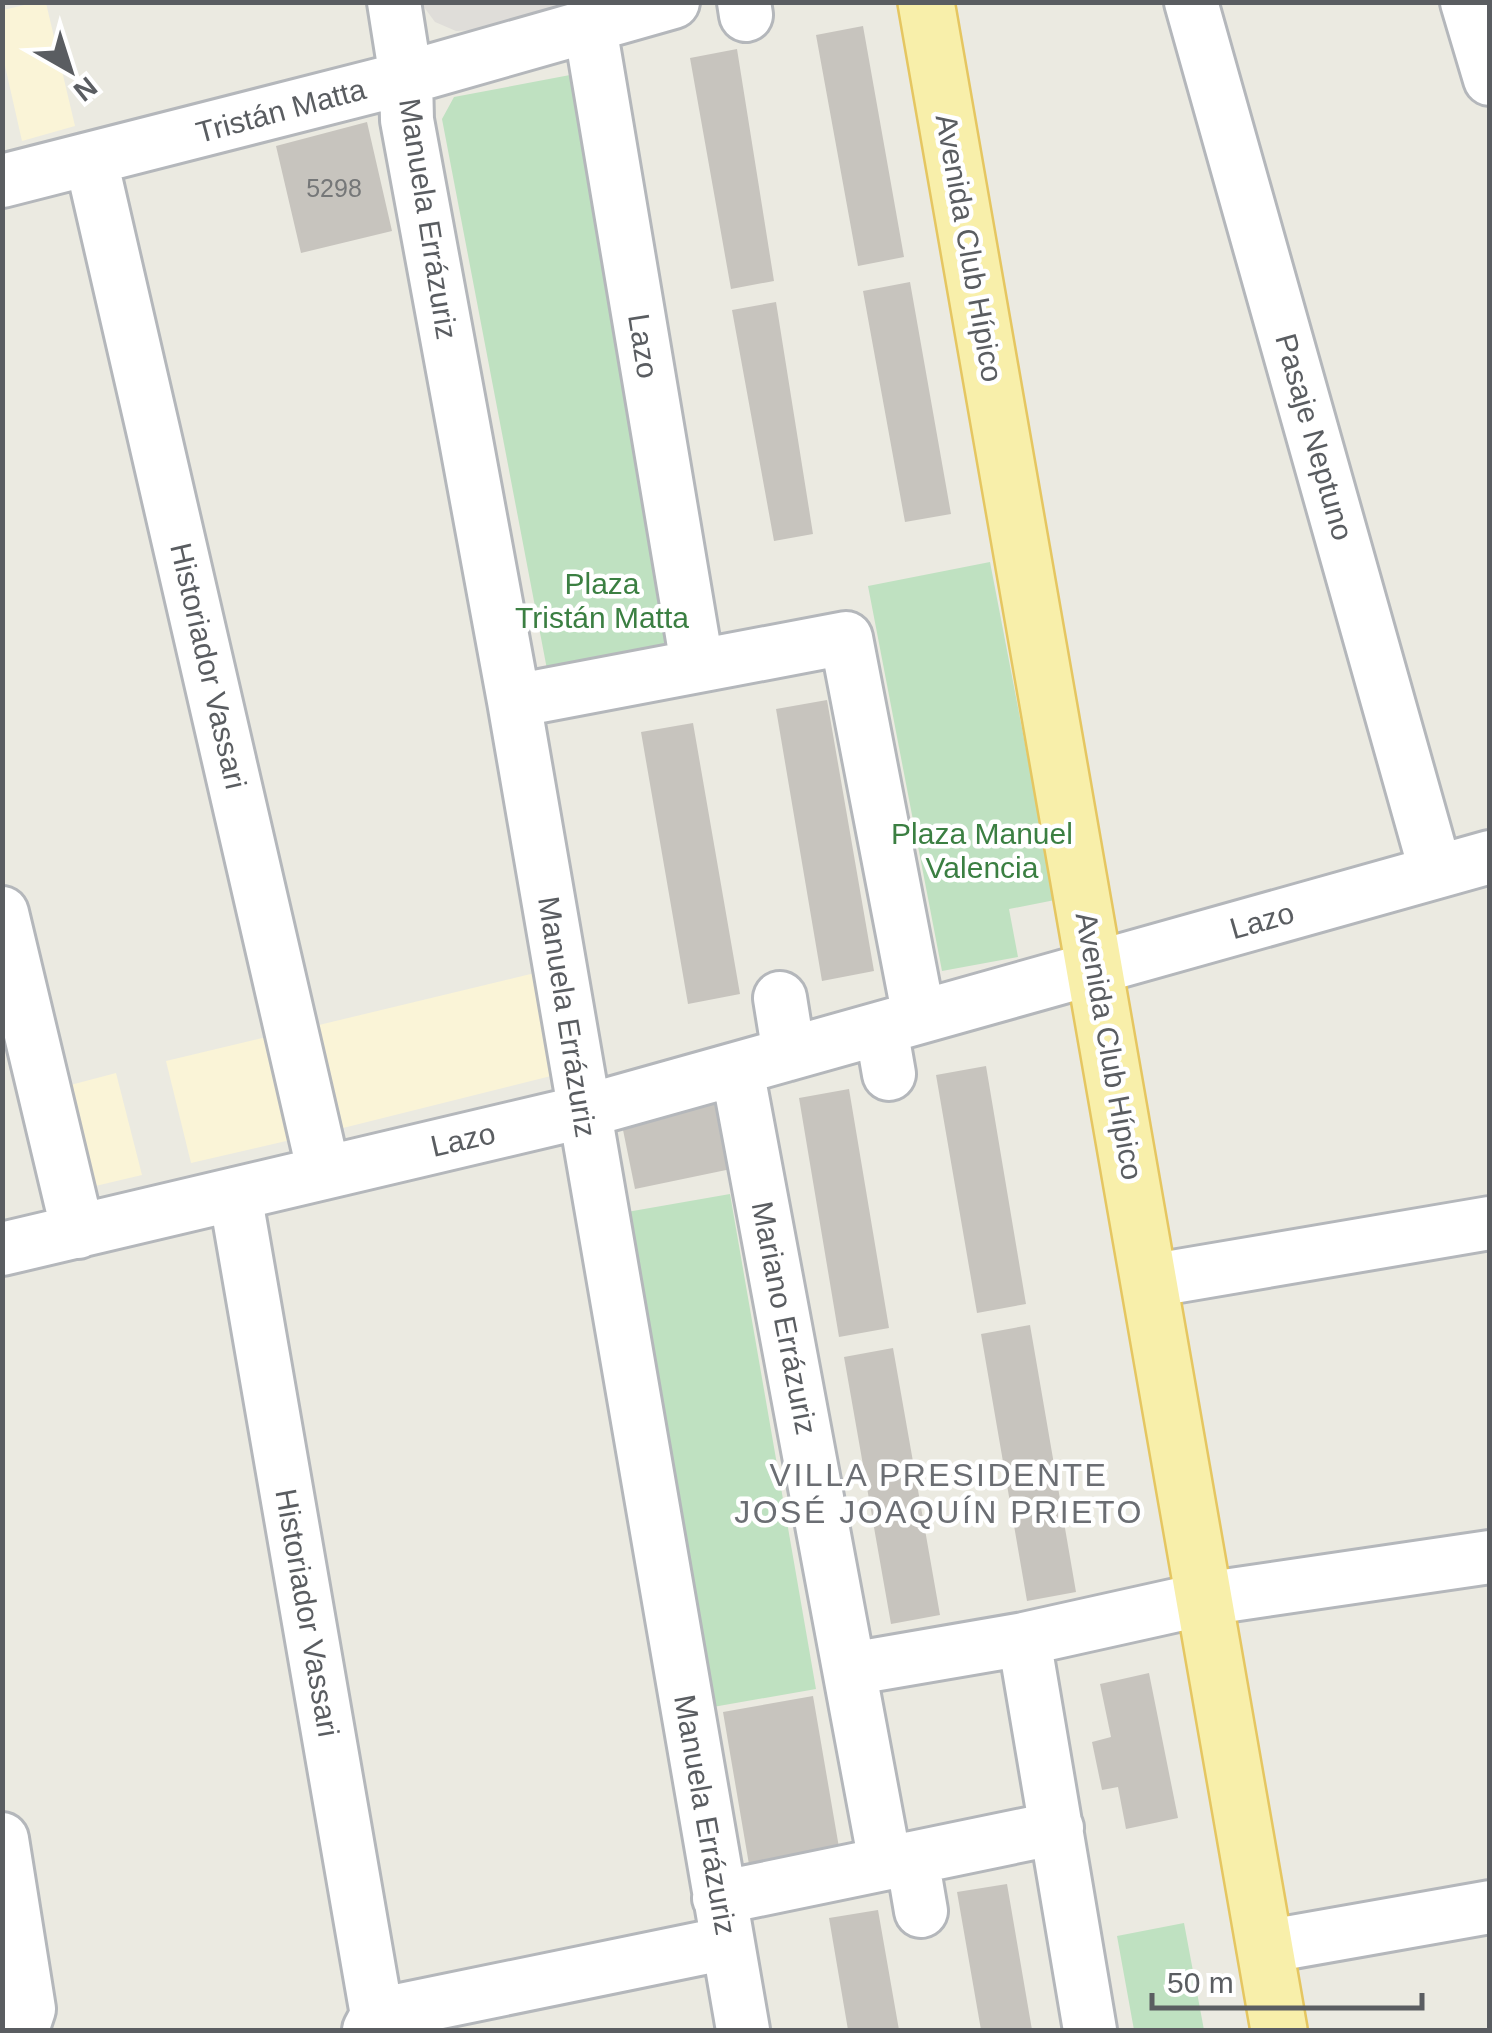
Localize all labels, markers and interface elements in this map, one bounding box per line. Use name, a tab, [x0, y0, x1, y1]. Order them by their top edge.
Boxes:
north arrow	[20, 20, 120, 120]
text: N	[68, 71, 103, 107]
street label: Tristán Matta	[193, 72, 369, 149]
street label: Manuela Errázuriz	[393, 96, 464, 342]
street label: Avenida Club Hípico	[930, 111, 1009, 384]
house number: 5298	[306, 174, 362, 202]
street label: Lazo	[622, 311, 665, 381]
street label: Pasaje Neptuno	[1269, 330, 1360, 544]
street label: Historiador Vassari	[164, 540, 253, 792]
park label: Plaza Tristán Matta	[515, 567, 689, 634]
park label: Plaza Manuel Valencia	[891, 817, 1073, 884]
street label: Manuela Errázuriz	[532, 894, 603, 1140]
street label: Lazo	[1226, 896, 1298, 945]
street label: Avenida Club Hípico	[1070, 909, 1149, 1182]
street label: Lazo	[427, 1116, 498, 1163]
street label: Mariano Errázuriz	[746, 1199, 823, 1437]
district label: VILLA PRESIDENTE JOSÉ JOAQUÍN PRIETO	[734, 1457, 1144, 1530]
street label: Historiador Vassari	[269, 1486, 346, 1739]
street label: Manuela Errázuriz	[668, 1692, 743, 1938]
scale bar	[1152, 1948, 1422, 2010]
text: 50 m	[1167, 1966, 1234, 1999]

